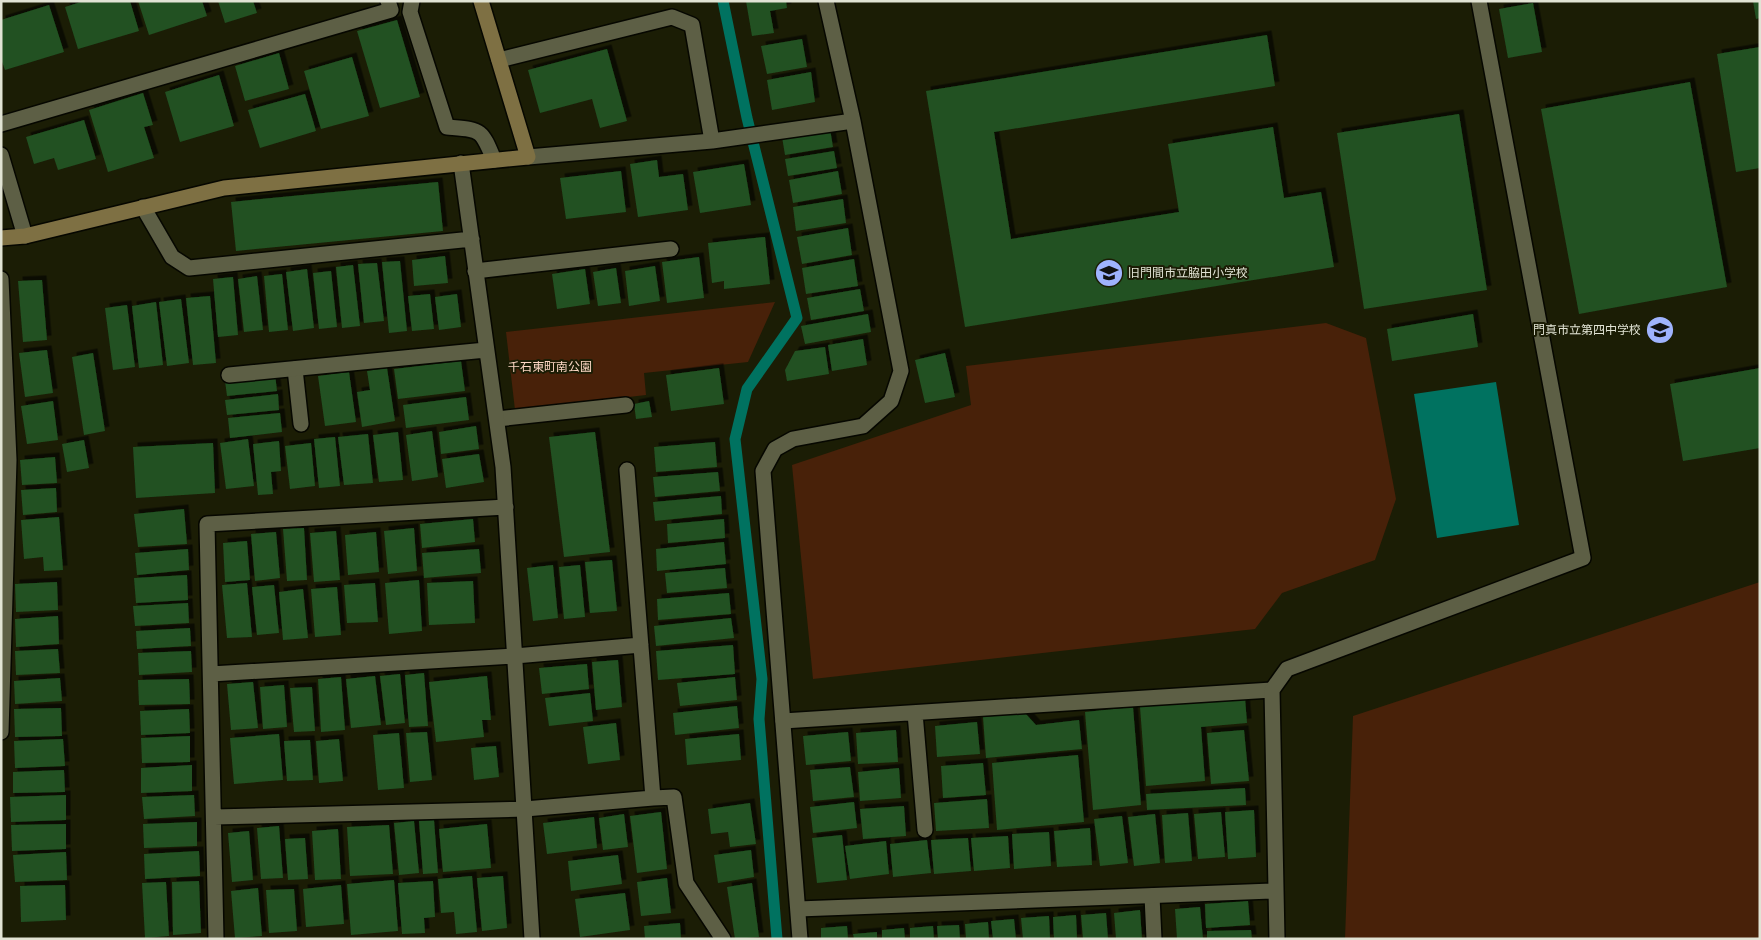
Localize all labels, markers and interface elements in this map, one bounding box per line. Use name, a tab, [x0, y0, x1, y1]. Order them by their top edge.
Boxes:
school or university icon: 旧門間市立脇田小学校	[1094, 258, 1124, 288]
place label: 旧門間市立脇田小学校	[1128, 264, 1248, 281]
school or university icon: 門真市立第四中学校	[1645, 315, 1675, 345]
place label: 門真市立第四中学校	[1533, 321, 1641, 338]
park label: 千石東町南公園	[508, 358, 592, 375]

